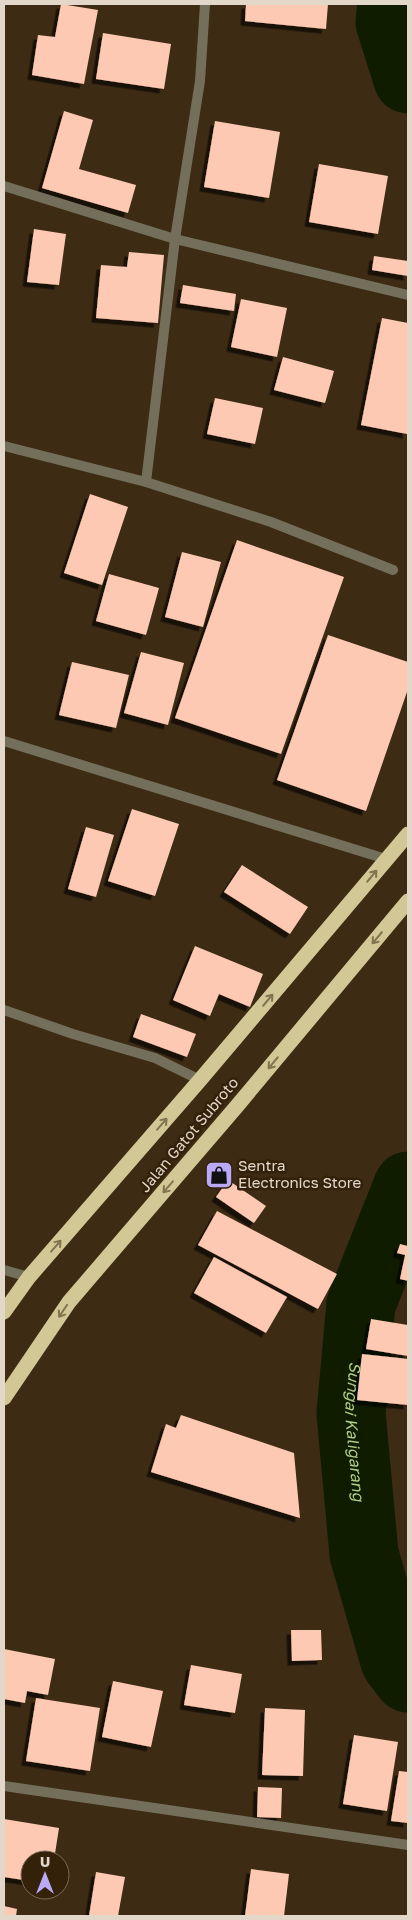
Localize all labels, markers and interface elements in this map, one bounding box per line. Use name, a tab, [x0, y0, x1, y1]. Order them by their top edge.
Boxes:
one-way arrow	[367, 869, 378, 882]
one-way arrow	[371, 932, 383, 945]
one-way arrow	[262, 994, 273, 1007]
one-way arrow	[267, 1057, 279, 1070]
street label: Jalan Gatot Subroto	[135, 1073, 242, 1195]
one-way arrow	[157, 1117, 168, 1130]
place label: Sentra Electronics Store	[238, 1156, 361, 1191]
shop icon: Sentra Electronics Store	[204, 1160, 234, 1190]
one-way arrow	[162, 1180, 173, 1193]
one-way arrow	[50, 1240, 61, 1253]
one-way arrow	[58, 1304, 68, 1318]
water label: Sungai Kaligarang	[341, 1361, 369, 1503]
north arrow	[20, 1850, 70, 1900]
text: U	[40, 1853, 50, 1870]

